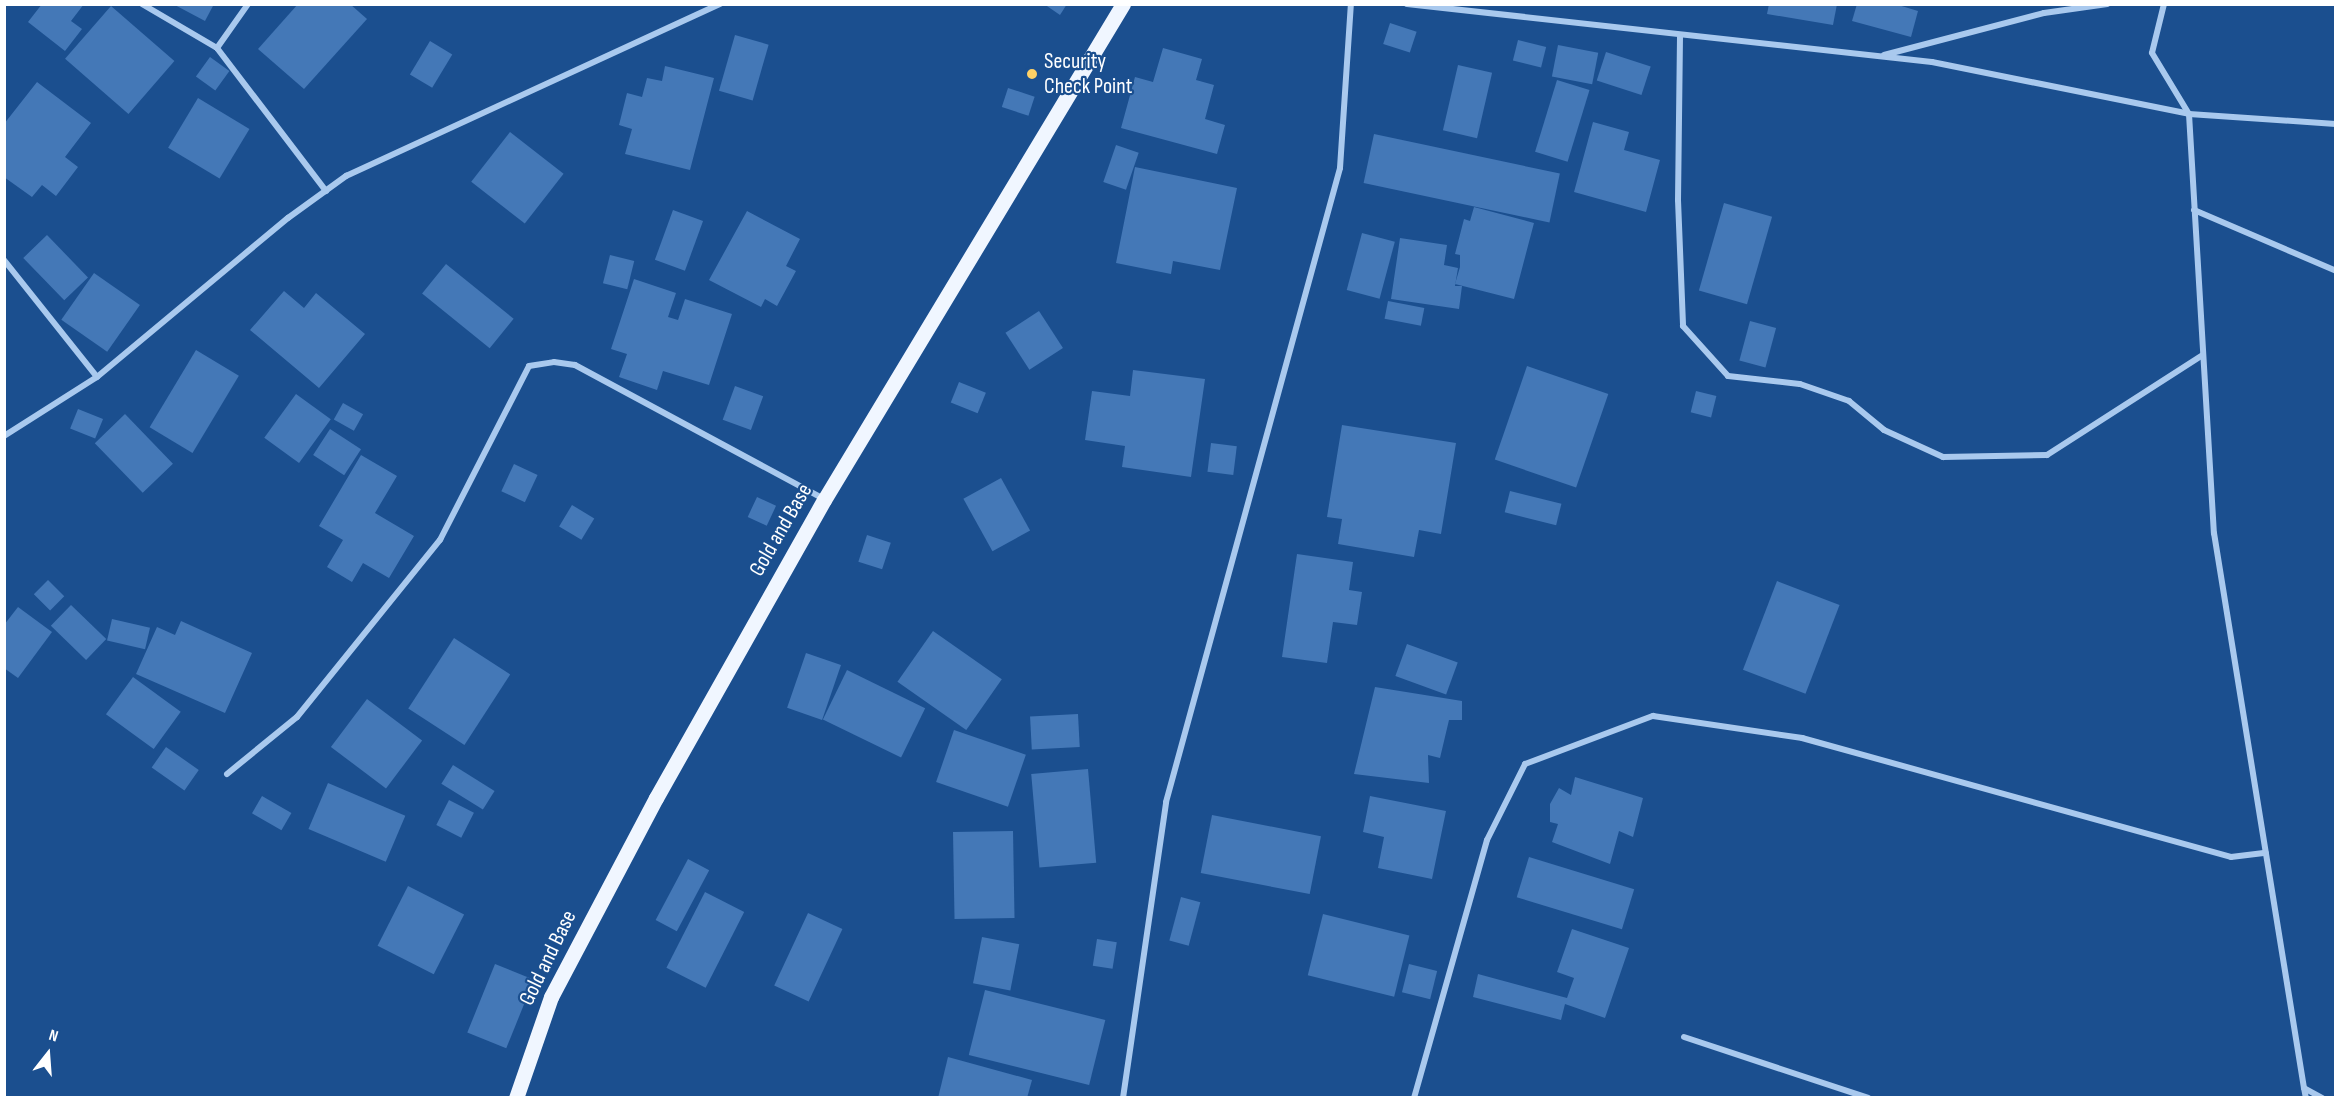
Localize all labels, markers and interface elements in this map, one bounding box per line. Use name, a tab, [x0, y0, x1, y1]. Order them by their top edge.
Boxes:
place label: Security Check Point	[1044, 48, 1132, 100]
marker: Security Check Point	[1025, 67, 1039, 81]
street label: Gold and Base	[744, 479, 818, 581]
street label: Gold and Base	[514, 906, 582, 1010]
north arrow	[18, 1024, 78, 1084]
text: N	[47, 1026, 60, 1047]

